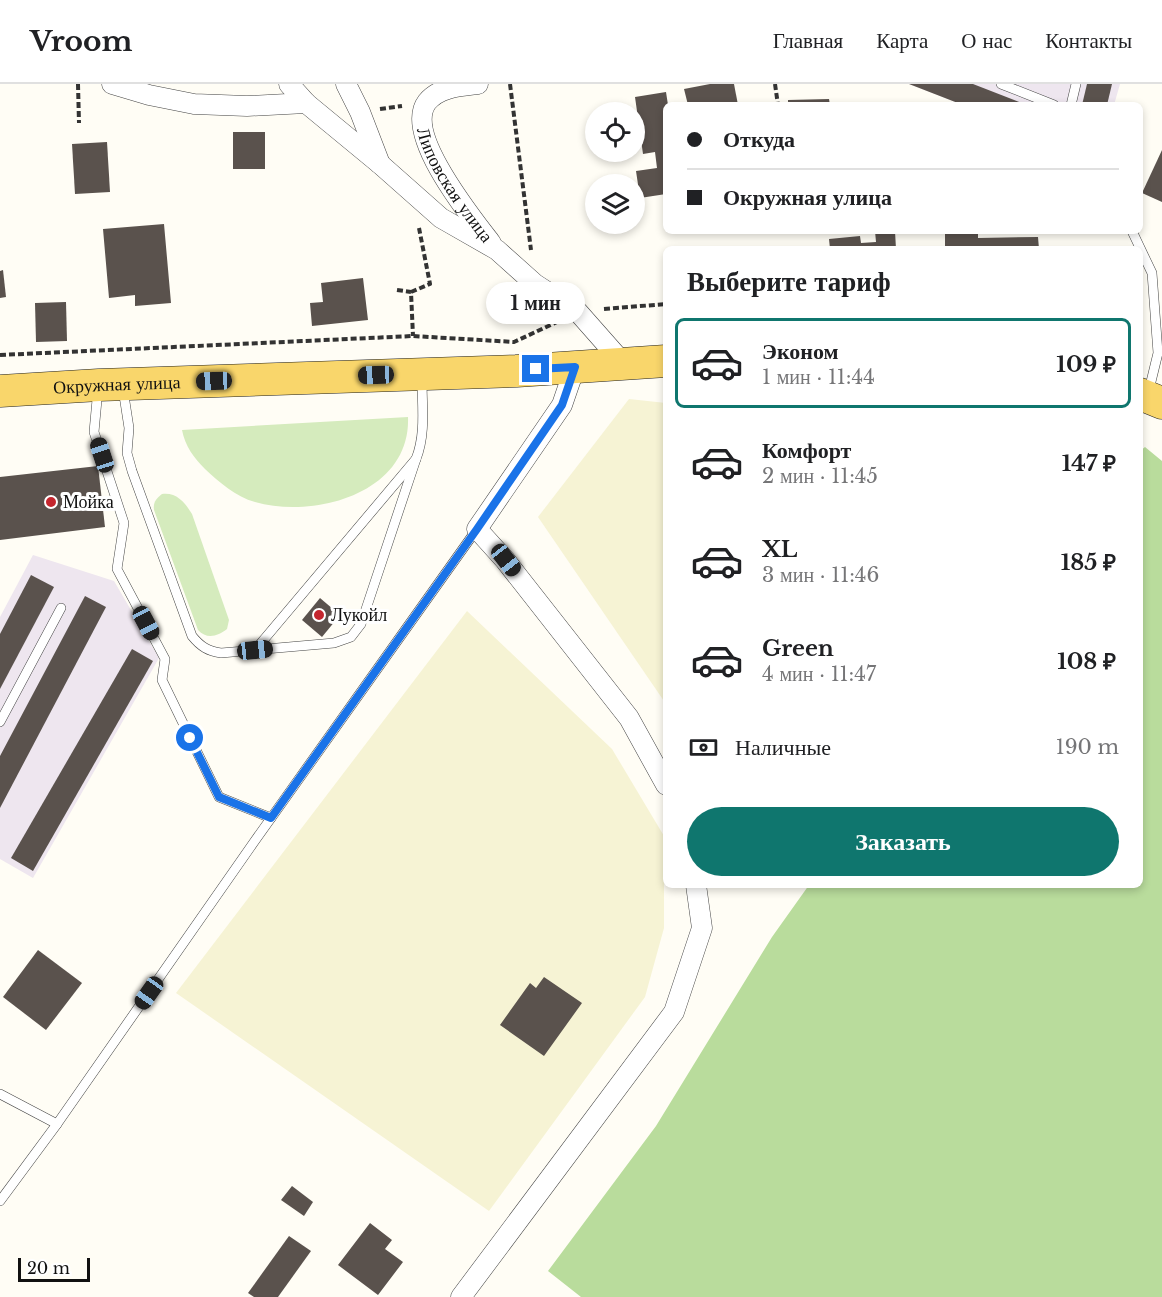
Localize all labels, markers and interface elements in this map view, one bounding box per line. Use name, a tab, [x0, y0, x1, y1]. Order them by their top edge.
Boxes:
text: Vroom	[30, 24, 132, 59]
text: Главная	[773, 28, 843, 54]
text: Карта	[876, 28, 928, 54]
text: О нас	[961, 28, 1012, 54]
text: Контакты	[1045, 28, 1132, 54]
map controls	[585, 102, 645, 234]
button: locate	[585, 102, 645, 162]
street label: Липовская улица	[412, 125, 498, 247]
text: Откуда	[723, 126, 795, 153]
button: layers	[585, 174, 645, 234]
text: Окружная улица	[723, 184, 892, 211]
text: Выберите тариф	[687, 265, 891, 298]
callout: 1 мин	[486, 282, 586, 324]
text: 1 мин	[510, 291, 561, 315]
icon: car	[690, 336, 744, 390]
text: Эконом	[762, 338, 839, 365]
text: 109 ₽	[1056, 351, 1116, 378]
route end	[522, 355, 549, 382]
car	[358, 365, 394, 385]
text: 1 мин · 11:44	[762, 365, 875, 389]
street label: Окружная улица	[53, 371, 181, 399]
car	[196, 371, 232, 391]
car	[88, 435, 116, 475]
icon: car	[690, 435, 744, 489]
text: Комфорт	[762, 437, 851, 464]
text: 147 ₽	[1062, 450, 1116, 477]
text: 2 мин · 11:45	[762, 464, 878, 488]
place label: Мойка	[63, 491, 114, 513]
marker: Мойка	[44, 495, 58, 509]
icon: car	[690, 534, 744, 588]
text: XL	[762, 536, 797, 563]
car	[488, 540, 524, 580]
text: 185 ₽	[1061, 549, 1116, 576]
text: 3 мин · 11:46	[762, 563, 879, 587]
car	[130, 603, 162, 643]
place label: Лукойл	[331, 604, 387, 626]
marker: Лукойл	[312, 608, 326, 622]
icon: car	[690, 633, 744, 687]
text: Green	[762, 635, 834, 662]
car	[236, 639, 274, 661]
text: 108 ₽	[1057, 648, 1116, 675]
text: 4 мин · 11:47	[762, 662, 876, 686]
route start	[176, 724, 203, 751]
icon: cash	[687, 731, 720, 764]
text: Наличные	[735, 734, 831, 761]
text: 190 m	[1056, 735, 1119, 759]
button: Заказать	[687, 807, 1119, 876]
car	[131, 973, 167, 1013]
scale bar	[18, 1255, 90, 1282]
text: 20 m	[27, 1258, 70, 1278]

